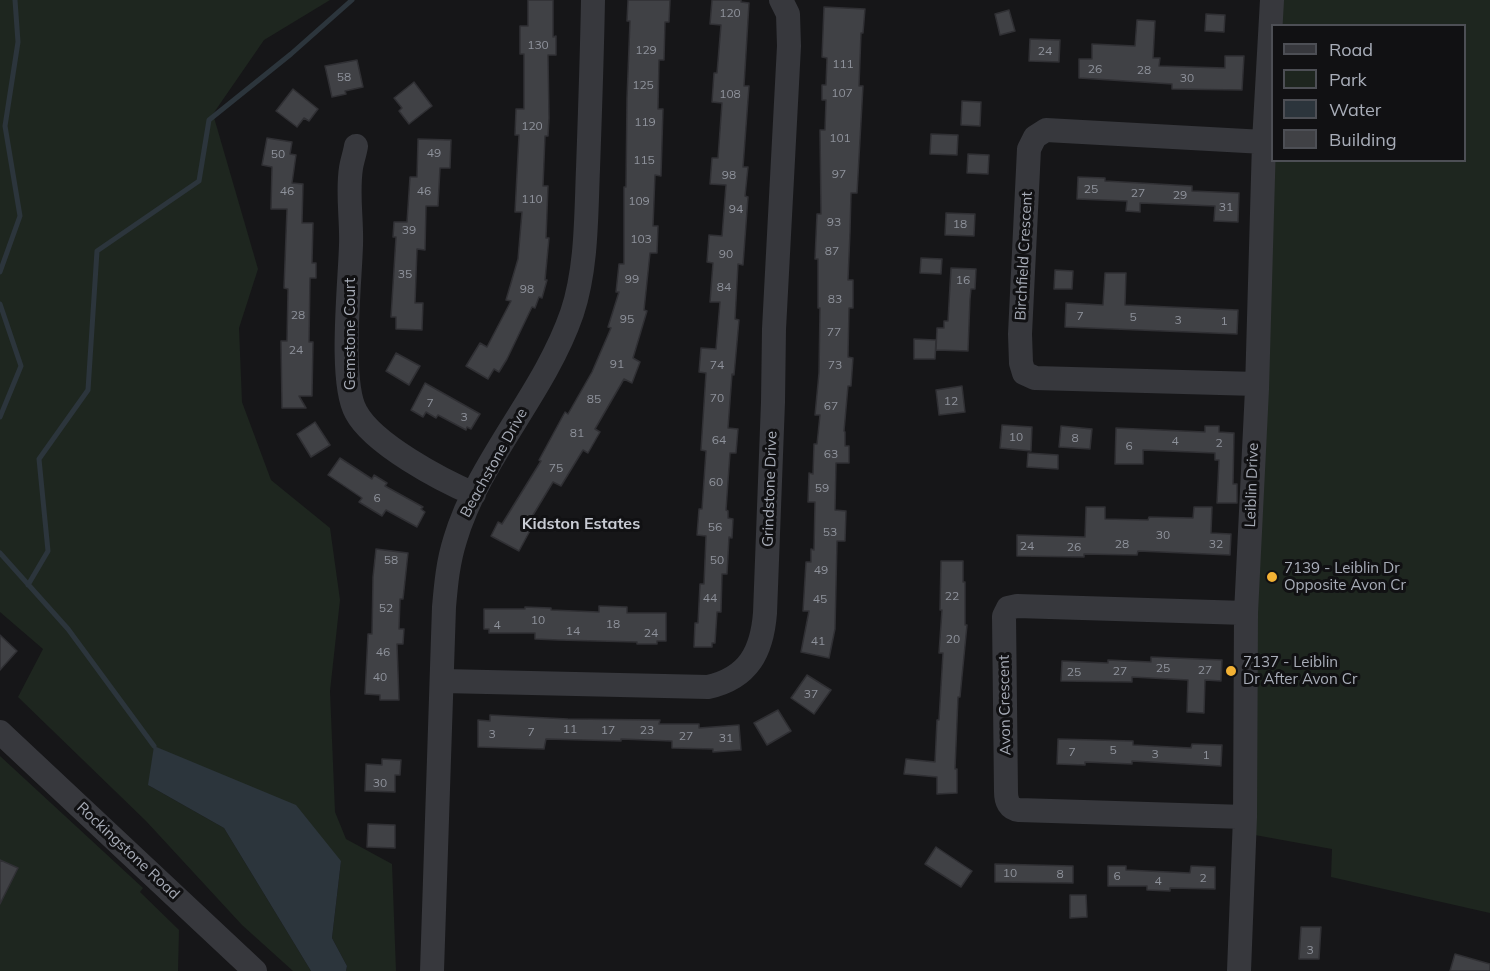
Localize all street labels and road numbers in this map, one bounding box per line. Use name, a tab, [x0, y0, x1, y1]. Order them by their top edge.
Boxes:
street label: Birchfield Crescent	[1012, 191, 1036, 321]
street label: Gemstone Court	[341, 278, 359, 390]
street label: Beachstone Drive	[457, 405, 531, 521]
street label: Grindstone Drive	[759, 431, 781, 547]
street label: Leiblin Drive	[1242, 442, 1262, 528]
street label: Avon Crescent	[995, 655, 1015, 755]
street label: Rockingstone Road	[73, 799, 183, 903]

